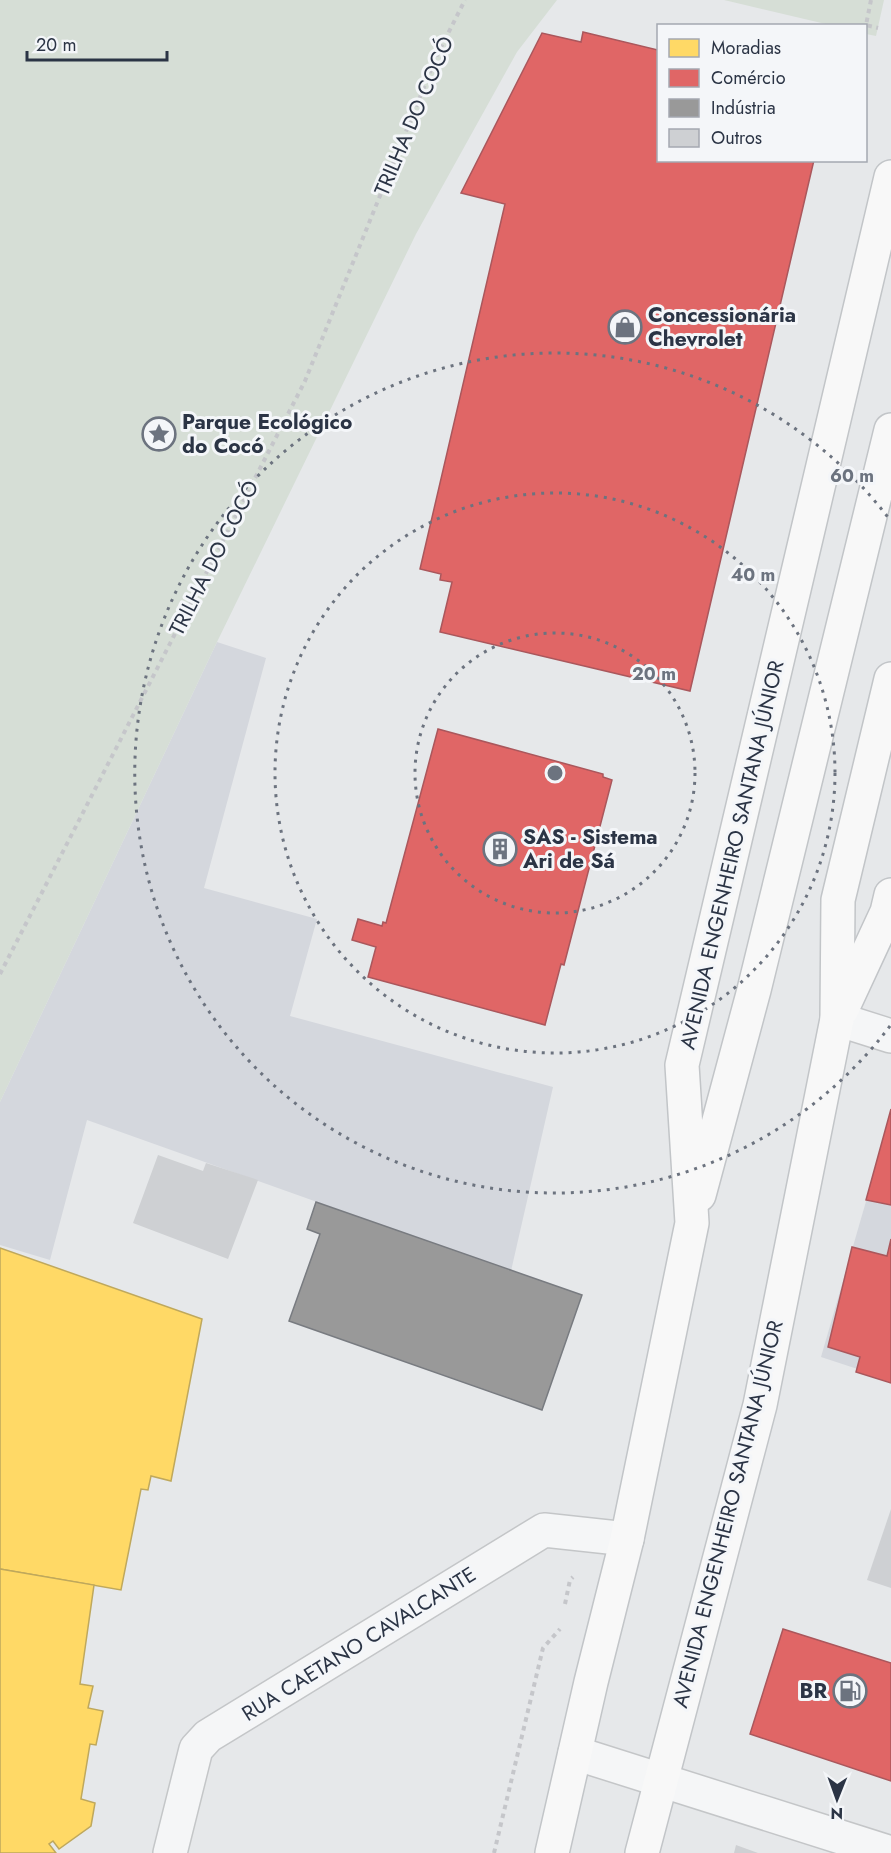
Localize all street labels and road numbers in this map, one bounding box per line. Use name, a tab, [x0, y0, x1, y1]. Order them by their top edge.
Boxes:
street label: TRILHA DO COCÓ	[367, 32, 461, 200]
street label: TRILHA DO COCÓ	[162, 475, 266, 641]
street label: AVENIDA ENGENHEIRO SANTANA JÚNIOR	[673, 657, 791, 1052]
street label: AVENIDA ENGENHEIRO SANTANA JÚNIOR	[665, 1317, 791, 1711]
street label: RUA CAETANO CAVALCANTE	[236, 1559, 482, 1729]

